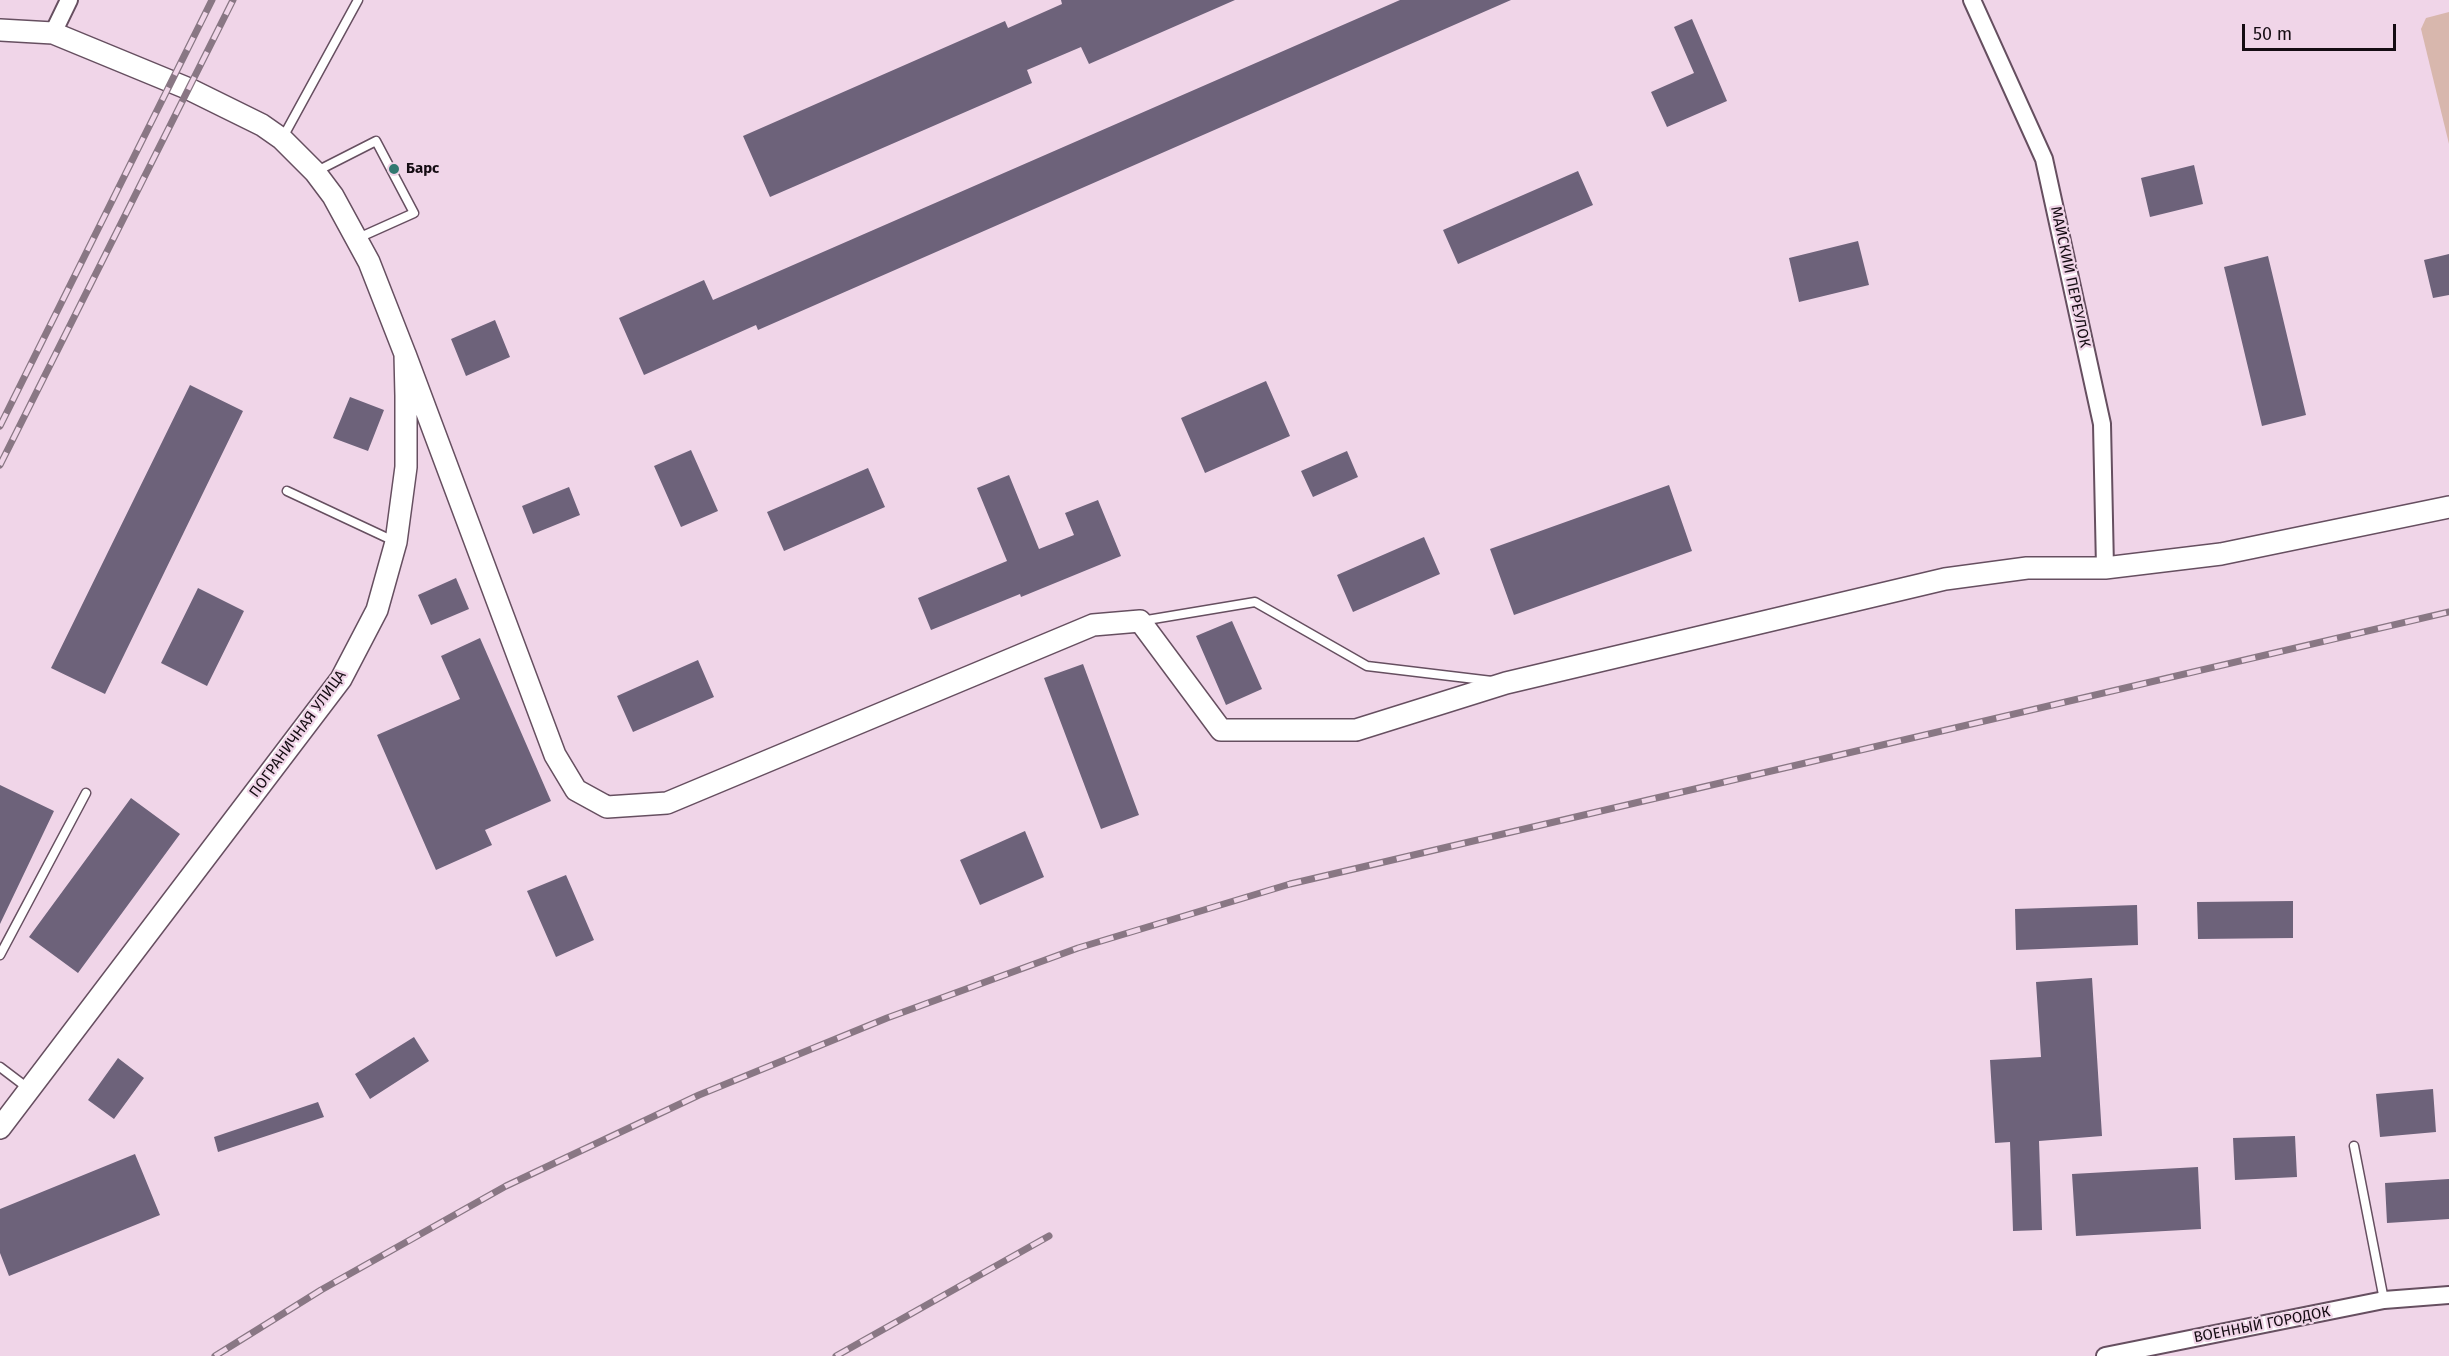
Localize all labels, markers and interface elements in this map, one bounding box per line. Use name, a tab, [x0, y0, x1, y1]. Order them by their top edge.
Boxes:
scale bar	[2245, 12, 2400, 50]
text: 50 m	[2253, 23, 2292, 45]
place label: Барс	[406, 160, 439, 178]
marker: Барс	[387, 162, 401, 176]
street label: МАЙСКИЙ ПЕРЕУЛОК	[2046, 205, 2094, 349]
street label: ПОГРАНИЧНАЯ УЛИЦА	[246, 667, 350, 801]
street label: ВОЕННЫЙ ГОРОДОК	[2192, 1303, 2332, 1347]

